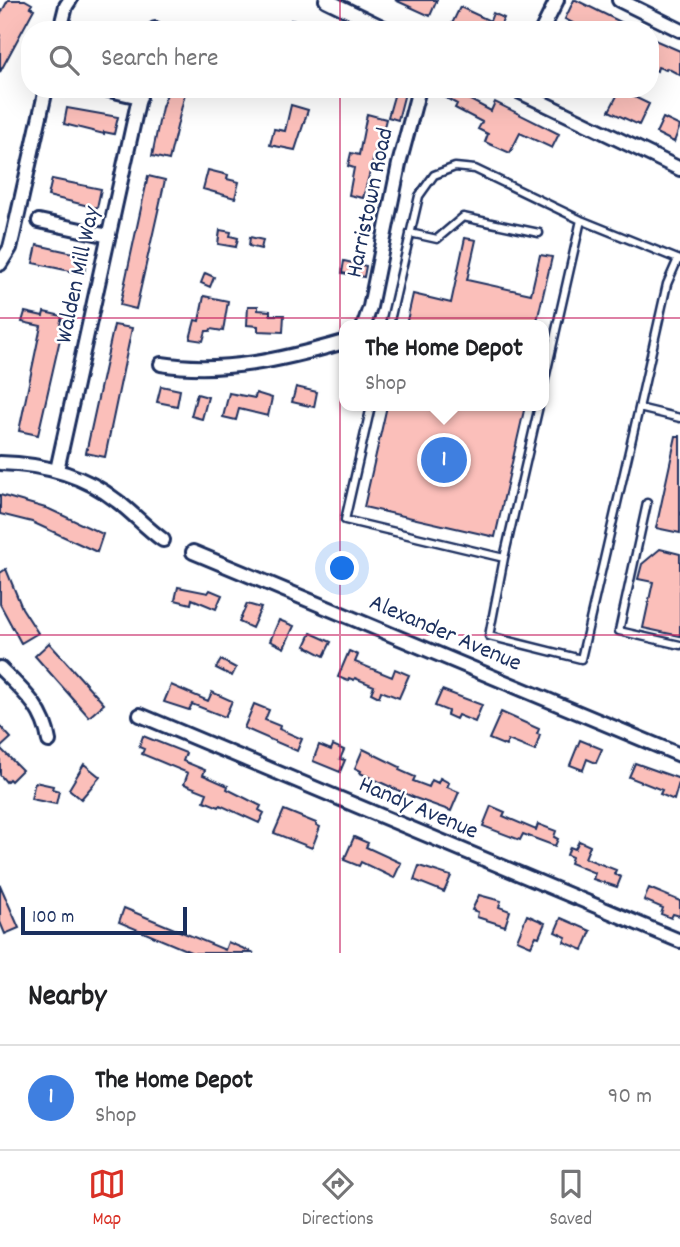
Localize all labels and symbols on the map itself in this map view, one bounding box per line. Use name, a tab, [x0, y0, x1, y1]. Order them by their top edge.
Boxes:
street label: Harristown Road	[339, 125, 403, 281]
street label: Walden Mill Way	[48, 202, 110, 347]
pin: 1	[421, 434, 467, 486]
your location	[325, 551, 359, 585]
street label: Alexander Avenue	[364, 587, 526, 681]
street label: Handy Avenue	[353, 769, 483, 849]
scale bar	[21, 904, 187, 936]

